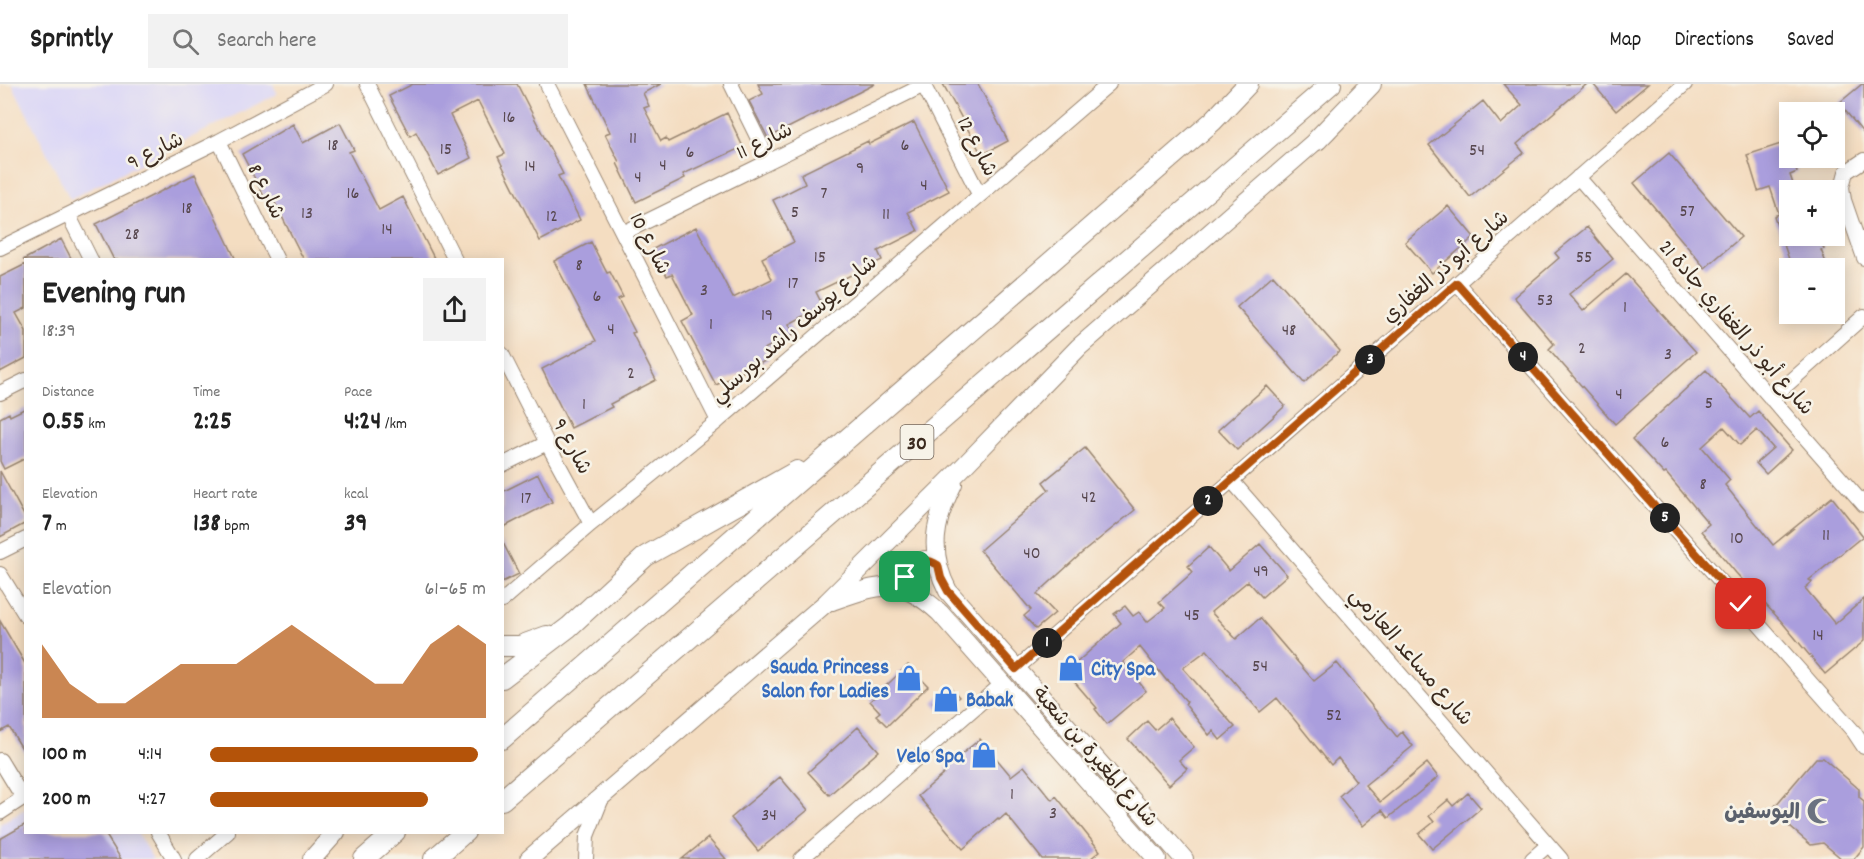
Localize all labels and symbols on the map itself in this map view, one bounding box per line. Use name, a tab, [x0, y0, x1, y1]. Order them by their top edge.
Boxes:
house number: 16	[503, 106, 515, 131]
street label: شارع 12	[947, 112, 1003, 183]
street label: شارع 11	[732, 116, 799, 169]
street label: شارع 9	[123, 126, 190, 179]
house number: 11	[629, 127, 637, 152]
house number: 18	[327, 134, 339, 159]
house number: 6	[901, 134, 909, 159]
house number: 15	[440, 138, 452, 163]
house number: 54	[1469, 139, 1485, 164]
house number: 6	[686, 141, 694, 166]
house number: 4	[659, 154, 667, 179]
house number: 14	[524, 155, 536, 180]
house number: 9	[856, 157, 864, 182]
street label: شارع 8	[238, 159, 291, 225]
house number: 4	[634, 166, 642, 191]
house number: 4	[920, 174, 928, 199]
house number: 16	[347, 182, 359, 207]
house number: 7	[821, 182, 828, 207]
house number: 18	[181, 197, 193, 222]
house number: 57	[1679, 200, 1695, 225]
house number: 5	[791, 201, 799, 226]
house number: 13	[301, 202, 313, 227]
house number: 11	[882, 203, 890, 228]
house number: 12	[546, 205, 558, 230]
street label: شارع أبو ذر الغفاري	[1377, 205, 1517, 332]
street label: شارع 10	[620, 208, 677, 281]
house number: 14	[381, 218, 393, 243]
house number: 28	[124, 223, 140, 248]
street label: شارع أبو ذر الغفاري جادة 21	[1650, 235, 1820, 423]
house number: 15	[814, 246, 826, 271]
house number: 55	[1576, 246, 1592, 271]
street label: شارع يوسف راشد بورسلي	[705, 249, 886, 412]
house number: 8	[575, 254, 583, 279]
house number: 17	[788, 272, 799, 297]
house number: 3	[700, 279, 708, 304]
house number: 6	[593, 285, 601, 310]
house number: 53	[1537, 289, 1553, 314]
house number: 1	[1623, 296, 1627, 321]
house number: 19	[761, 304, 773, 329]
house number: 1	[709, 313, 713, 338]
house number: 4	[607, 318, 615, 343]
house number: 48	[1282, 319, 1296, 344]
house number: 2	[1578, 337, 1586, 362]
pin: 4	[1508, 342, 1538, 372]
house number: 3	[1664, 343, 1672, 368]
pin: 3	[1355, 345, 1385, 375]
house number: 2	[627, 362, 635, 387]
house number: 4	[1615, 383, 1623, 408]
house number: 5	[1705, 392, 1713, 417]
house number: 1	[582, 393, 586, 418]
street label: شارع 9	[543, 414, 598, 481]
road number: 30	[900, 425, 934, 459]
house number: 6	[1661, 431, 1669, 456]
house number: 8	[1699, 473, 1707, 498]
house number: 42	[1081, 486, 1097, 511]
pin: 2	[1193, 486, 1223, 516]
house number: 17	[521, 487, 532, 512]
pin: 5	[1650, 503, 1680, 533]
house number: 11	[1822, 524, 1830, 549]
house number: 10	[1730, 527, 1744, 552]
house number: 40	[1023, 542, 1041, 567]
pin	[879, 551, 930, 602]
house number: 49	[1253, 560, 1269, 585]
pin	[1715, 578, 1766, 629]
street label: شارع مساعد العازمي	[1340, 582, 1478, 734]
house number: 45	[1184, 604, 1200, 629]
house number: 14	[1812, 624, 1824, 649]
pin: 1	[1032, 628, 1062, 658]
shop icon: City Spa	[1056, 653, 1086, 683]
place label: Sauda Princess Salon for Ladies	[761, 654, 889, 708]
house number: 54	[1252, 655, 1268, 680]
place label: City Spa	[1091, 656, 1156, 686]
shop icon: Sauda Princess Salon for Ladies	[894, 663, 924, 693]
street label: شارع المغيرة بن شعبة	[1024, 681, 1164, 835]
shop icon: Babak	[931, 684, 961, 714]
place label: Babak	[966, 687, 1014, 717]
house number: 52	[1326, 704, 1342, 729]
shop icon: Velo Spa	[969, 740, 999, 770]
place label: Velo Spa	[897, 743, 965, 773]
house number: 1	[1010, 783, 1014, 808]
mosque icon: اليوسفين	[1805, 796, 1835, 826]
place label: اليوسفين	[1724, 799, 1800, 829]
house number: 3	[1049, 802, 1057, 827]
house number: 34	[761, 804, 777, 829]

